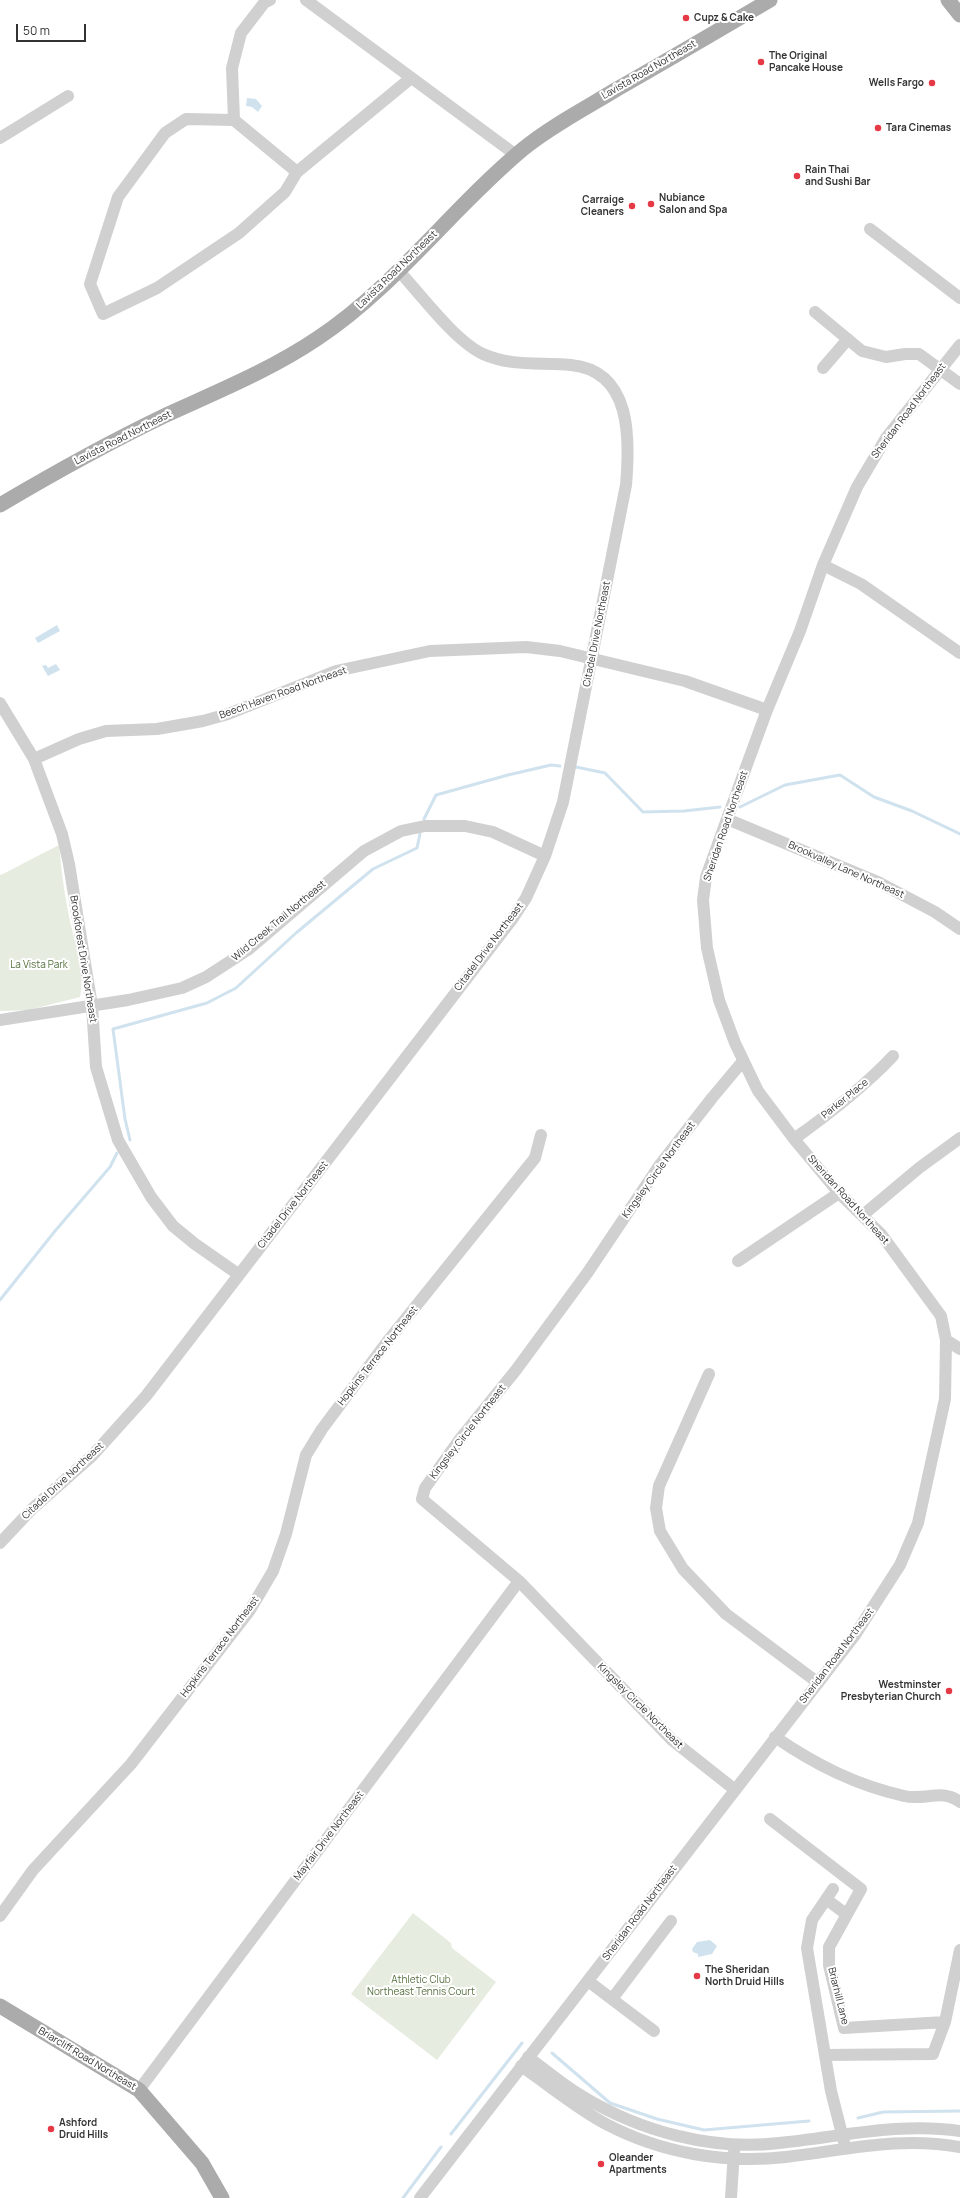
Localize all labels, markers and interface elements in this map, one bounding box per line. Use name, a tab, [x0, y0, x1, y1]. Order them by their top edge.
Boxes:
place label: Cupz & Cake	[694, 12, 754, 24]
marker: Cupz & Cake	[681, 13, 691, 23]
scale bar	[18, 16, 88, 42]
text: 50 m	[23, 22, 50, 39]
street label: Lavista Road Northeast	[600, 38, 698, 102]
place label: The Original Pancake House	[769, 50, 843, 74]
marker: The Original Pancake House	[756, 57, 766, 67]
place label: Wells Fargo	[869, 77, 924, 89]
marker: Wells Fargo	[927, 78, 937, 88]
place label: Tara Cinemas	[886, 122, 951, 134]
marker: Tara Cinemas	[873, 123, 883, 133]
place label: Rain Thai and Sushi Bar	[805, 164, 870, 188]
marker: Rain Thai and Sushi Bar	[792, 171, 802, 181]
place label: Nubiance Salon and Spa	[659, 192, 727, 216]
place label: Carraige Cleaners	[581, 194, 624, 218]
marker: Nubiance Salon and Spa	[646, 199, 656, 209]
marker: Carraige Cleaners	[627, 201, 637, 211]
street label: Lavista Road Northeast	[354, 228, 440, 312]
street label: Sheridan Road Northeast	[869, 361, 949, 461]
street label: Lavista Road Northeast	[72, 408, 174, 468]
street label: Citadel Drive Northeast	[581, 580, 613, 688]
street label: Beech Haven Road Northeast	[218, 664, 348, 722]
street label: Sheridan Road Northeast	[701, 769, 751, 883]
street label: Brookvalley Lane Northeast	[786, 839, 906, 901]
street label: Wild Creek Trail Northeast	[230, 878, 328, 964]
street label: Brookforest Drive Northeast	[67, 895, 99, 1023]
street label: Citadel Drive Northeast	[452, 901, 526, 993]
park label: La Vista Park	[10, 959, 68, 971]
street label: Parker Place	[819, 1077, 871, 1121]
street label: Kingsley Circle Northeast	[620, 1119, 698, 1221]
street label: Sheridan Road Northeast	[805, 1153, 891, 1247]
street label: Citadel Drive Northeast	[255, 1159, 331, 1251]
street label: Hopkins Terrace Northeast	[335, 1304, 421, 1408]
street label: Kingsley Circle Northeast	[428, 1383, 508, 1481]
street label: Citadel Drive Northeast	[20, 1440, 106, 1522]
street label: Hopkins Terrace Northeast	[178, 1594, 262, 1700]
street label: Sheridan Road Northeast	[797, 1606, 877, 1706]
street label: Kingsley Circle Northeast	[595, 1661, 685, 1751]
place label: Westminster Presbyterian Church	[841, 1679, 941, 1702]
marker: Westminster Presbyterian Church	[944, 1686, 954, 1696]
street label: Mayfair Drive Northeast	[292, 1789, 366, 1883]
street label: Sheridan Road Northeast	[600, 1863, 680, 1963]
place label: The Sheridan North Druid Hills	[705, 1964, 784, 1988]
street label: Briarhill Lane	[825, 1966, 851, 2026]
marker: The Sheridan North Druid Hills	[692, 1971, 702, 1981]
park label: Athletic Club Northeast Tennis Court	[367, 1974, 475, 1998]
street label: Briarcliff Road Northeast	[36, 2025, 138, 2093]
place label: Ashford Druid Hills	[59, 2117, 108, 2140]
marker: Ashford Druid Hills	[46, 2124, 56, 2134]
place label: Oleander Apartments	[609, 2152, 667, 2176]
marker: Oleander Apartments	[596, 2159, 606, 2169]

